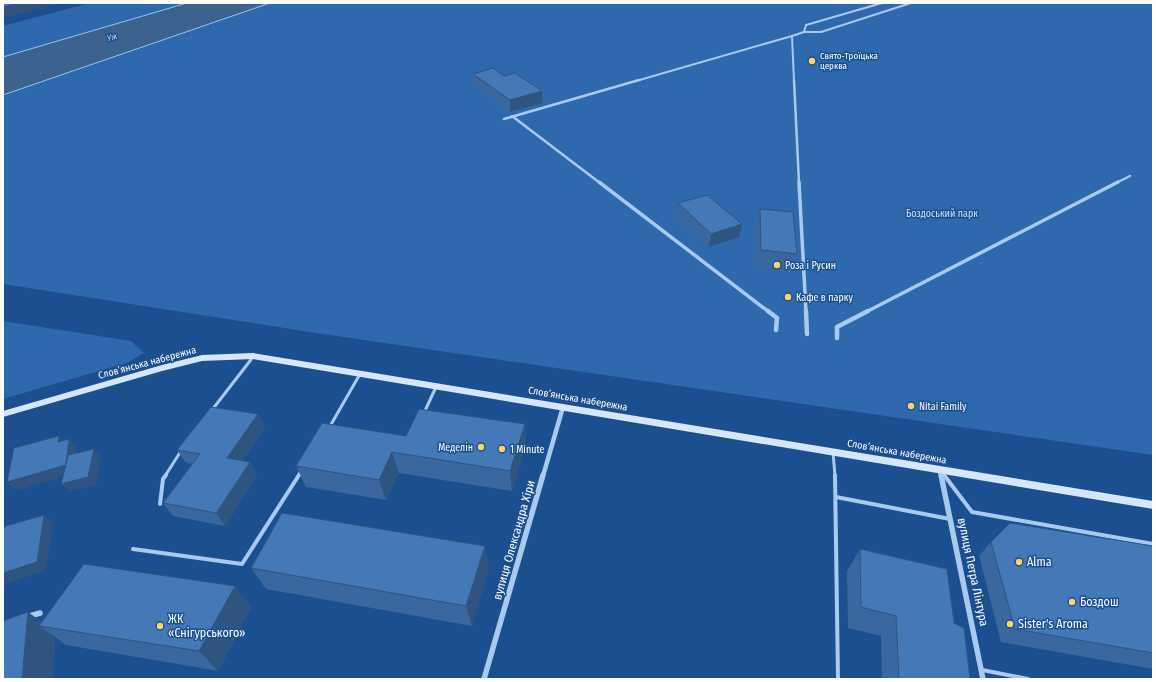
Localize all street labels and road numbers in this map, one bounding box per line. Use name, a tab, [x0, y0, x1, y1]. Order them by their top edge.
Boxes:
street label: Словʼянська набережна	[97, 344, 198, 382]
street label: Словʼянська набережна	[527, 384, 629, 414]
street label: Словʼянська набережна	[846, 437, 948, 467]
street label: вулиця Олександра Хіри	[490, 479, 538, 601]
street label: вулиця Петра Лінтура	[955, 517, 991, 628]

